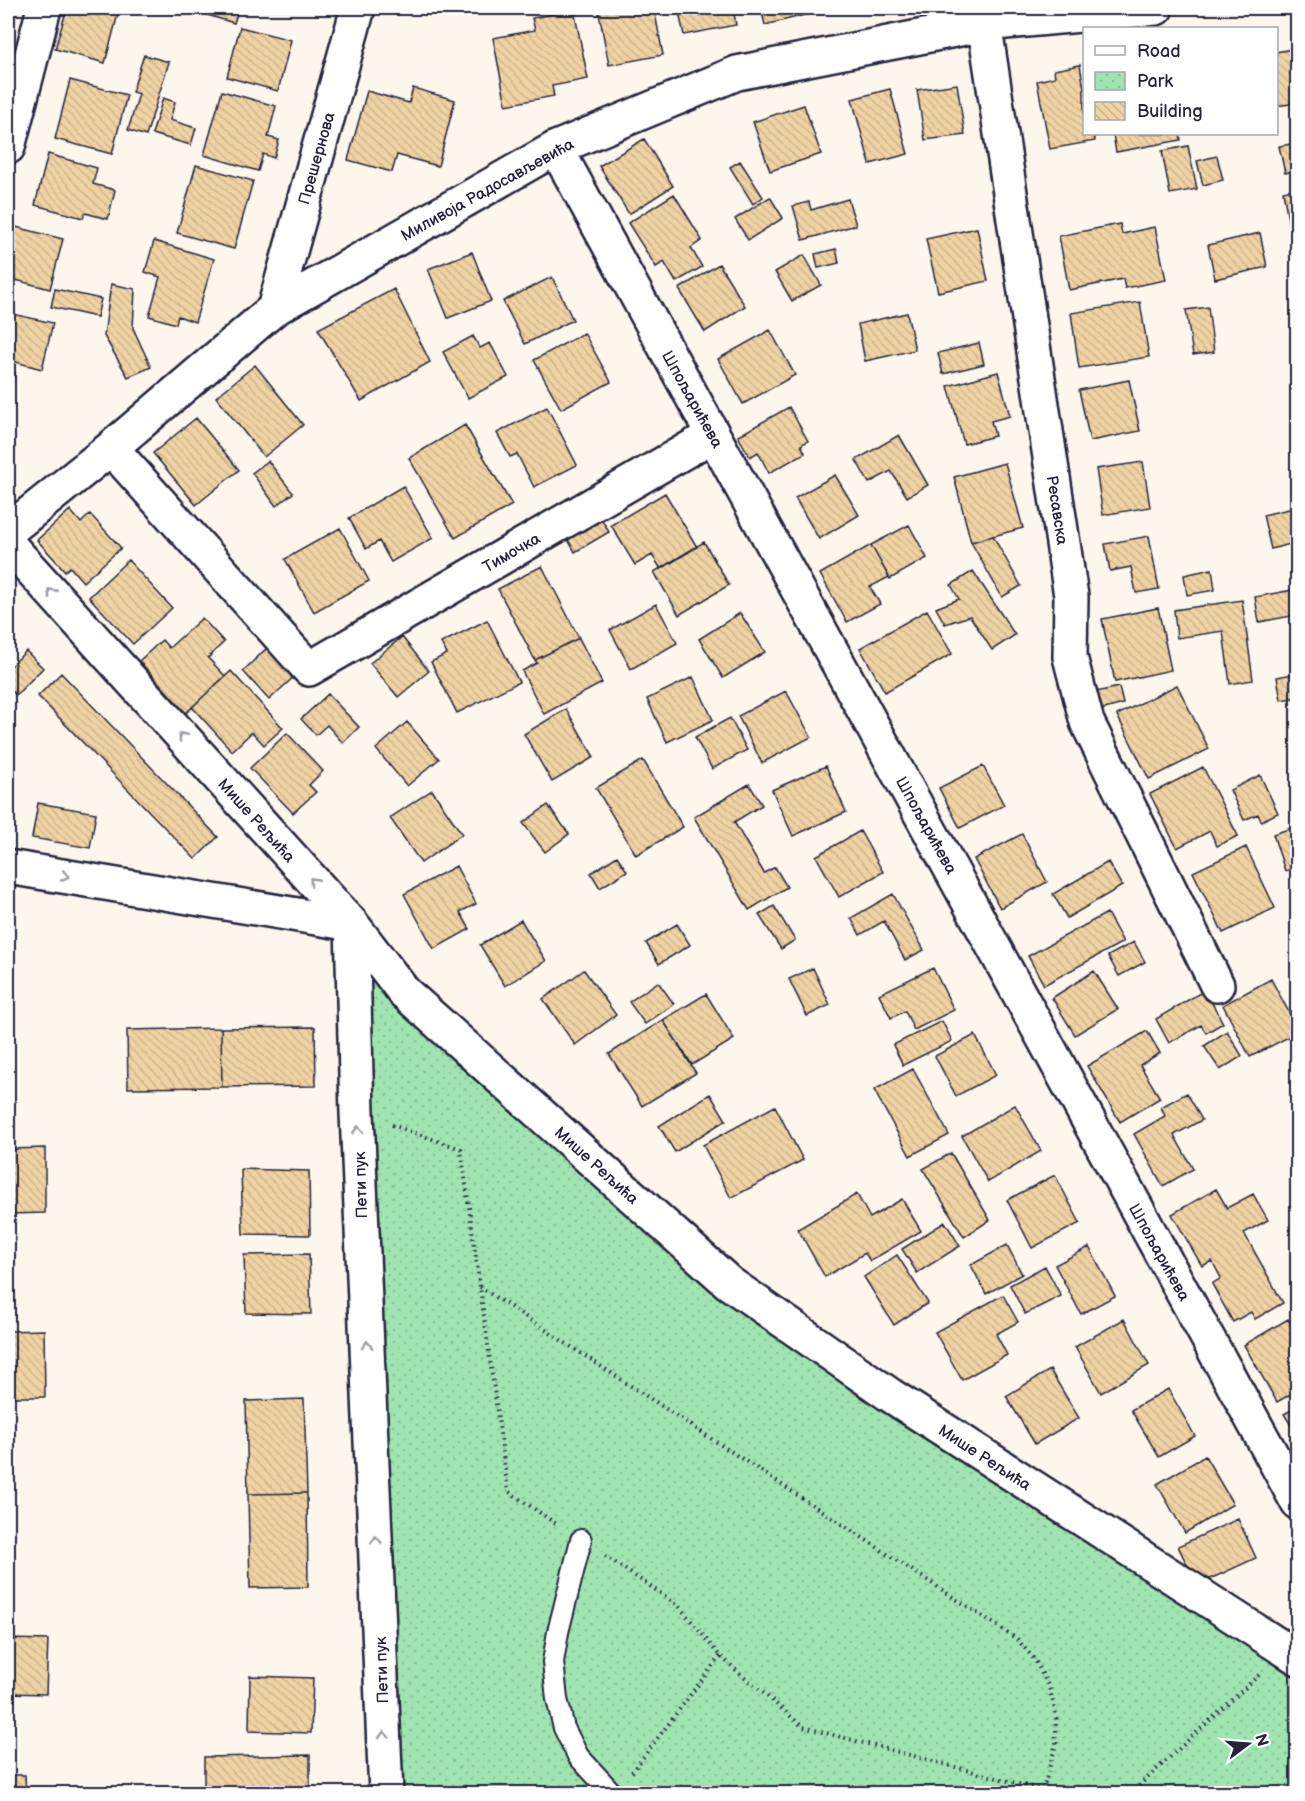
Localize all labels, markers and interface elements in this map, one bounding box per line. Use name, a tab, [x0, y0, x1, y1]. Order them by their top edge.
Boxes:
legend	[1083, 27, 1278, 135]
text: Road	[1137, 41, 1181, 62]
text: Park	[1137, 71, 1173, 92]
text: Building	[1137, 101, 1203, 122]
street label: Прешернова	[295, 109, 340, 207]
street label: Миливоја Радосављевића	[398, 135, 578, 246]
street label: Шпољарићева	[657, 348, 726, 452]
street label: Ресавска	[1042, 474, 1071, 547]
street label: Тимочка	[480, 529, 544, 577]
one-way arrow	[47, 588, 58, 599]
one-way arrow	[178, 733, 189, 743]
street label: Шпољарићева	[891, 774, 960, 878]
street label: Мише Рељића	[213, 775, 299, 867]
one-way arrow	[60, 869, 70, 882]
one-way arrow	[309, 877, 320, 888]
street label: Мише Рељића	[550, 1123, 642, 1209]
one-way arrow	[352, 1125, 365, 1134]
street label: Пети пук	[351, 1151, 372, 1219]
street label: Шпољарићева	[1124, 1201, 1193, 1305]
one-way arrow	[361, 1341, 374, 1350]
street label: Мише Рељића	[934, 1421, 1034, 1495]
one-way arrow	[369, 1536, 382, 1545]
street label: Пети пук	[372, 1636, 393, 1704]
north arrow	[1218, 1714, 1278, 1774]
one-way arrow	[377, 1731, 390, 1740]
text: N	[1250, 1732, 1272, 1749]

